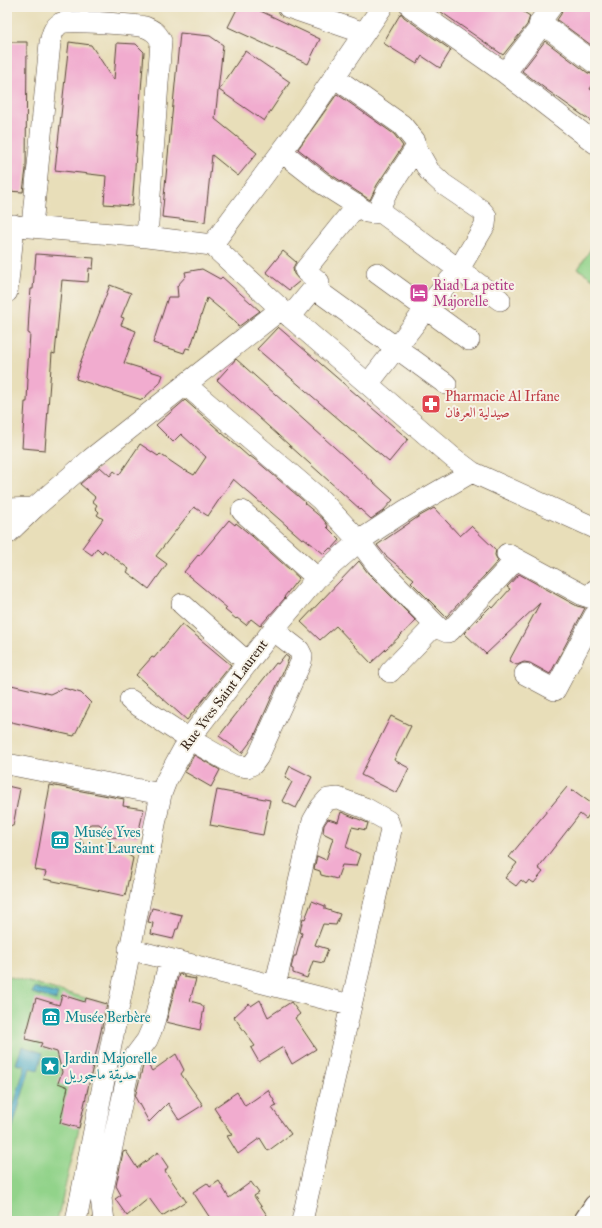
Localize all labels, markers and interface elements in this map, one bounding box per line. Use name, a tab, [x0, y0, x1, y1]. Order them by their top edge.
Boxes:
place label: Riad La petite Majorelle	[433, 277, 514, 310]
hotel icon: Riad La petite Majorelle	[408, 282, 430, 304]
place label: Pharmacie Al Irfane صيدلية العرفان	[445, 388, 560, 421]
pharmacy icon: Pharmacie Al Irfane صيدلية العرفان	[420, 393, 442, 415]
street label: Rue Yves Saint Laurent	[177, 636, 271, 754]
place label: Musée Yves Saint Laurent	[74, 824, 155, 857]
museum icon: Musée Yves Saint Laurent	[49, 829, 71, 851]
museum icon: Musée Berbère	[40, 1006, 62, 1028]
place label: Musée Berbère	[65, 1009, 151, 1026]
place label: Jardin Majorelle حديقة ماجوريل	[62, 1050, 157, 1085]
place icon: Jardin Majorelle حديقة ماجوريل	[39, 1055, 61, 1077]

